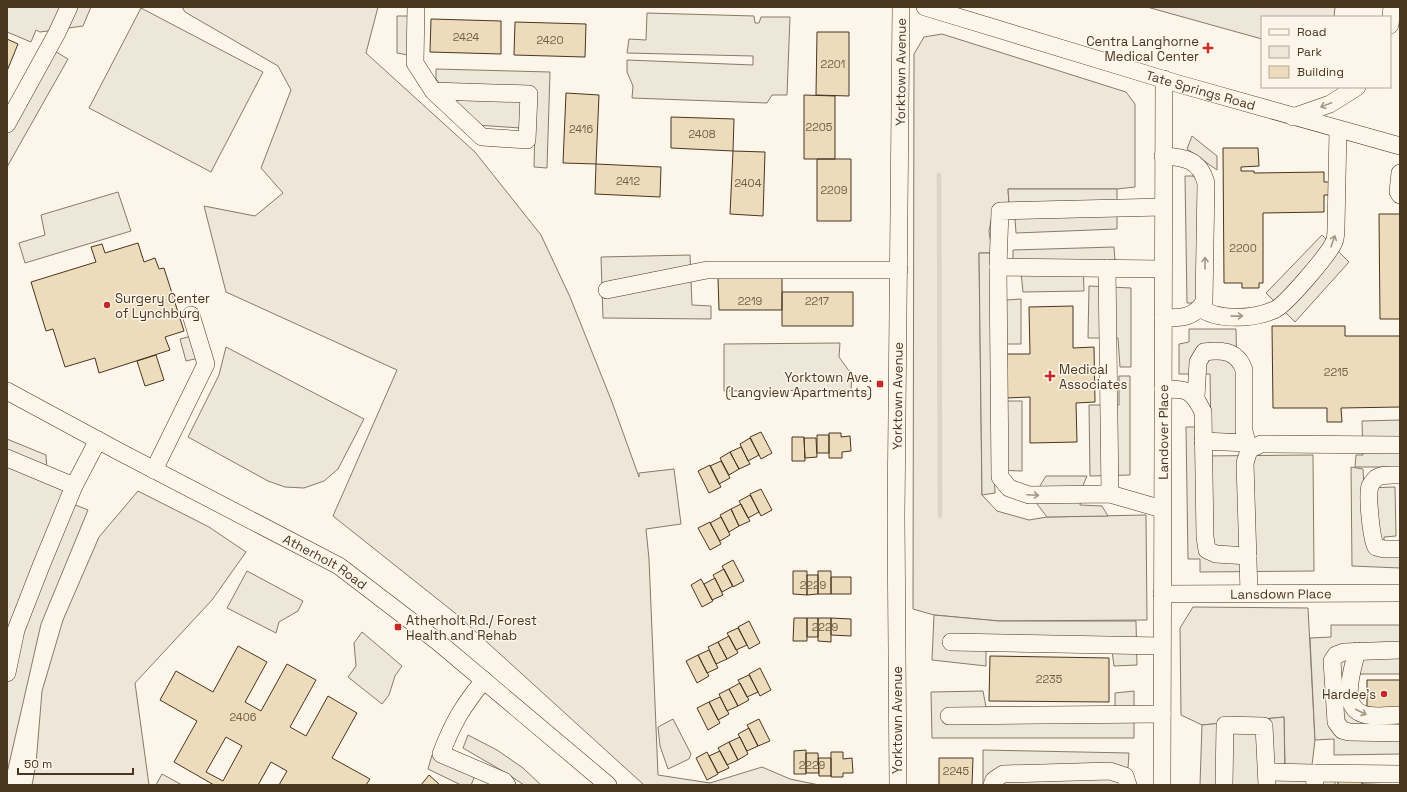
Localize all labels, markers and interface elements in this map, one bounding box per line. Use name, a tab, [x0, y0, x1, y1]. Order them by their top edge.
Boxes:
legend	[1261, 16, 1391, 88]
street label: Yorktown Avenue	[891, 18, 909, 126]
text: Road	[1297, 24, 1326, 40]
house number: 2424	[453, 30, 479, 44]
house number: 2420	[537, 33, 563, 47]
place label: Centra Langhorne Medical Center	[1086, 33, 1199, 65]
marker: Centra Langhorne Medical Center	[1202, 42, 1214, 54]
text: Park	[1297, 44, 1322, 60]
house number: 2201	[821, 57, 845, 71]
text: Building	[1297, 64, 1344, 80]
street label: Tate Springs Road	[1144, 66, 1258, 114]
one-way arrow	[1321, 102, 1333, 110]
house number: 2205	[806, 120, 833, 134]
house number: 2416	[569, 122, 593, 136]
house number: 2408	[688, 127, 716, 141]
house number: 2412	[616, 174, 640, 188]
house number: 2404	[734, 176, 762, 190]
house number: 2209	[820, 183, 848, 197]
one-way arrow	[1330, 235, 1337, 248]
house number: 2200	[1229, 241, 1257, 255]
one-way arrow	[1201, 257, 1209, 270]
place label: Surgery Center of Lynchburg	[115, 290, 210, 322]
house number: 2219	[738, 294, 763, 308]
house number: 2217	[805, 294, 829, 308]
marker: Surgery Center of Lynchburg	[102, 300, 112, 310]
one-way arrow	[1230, 312, 1243, 320]
street label: Yorktown Avenue	[888, 342, 906, 450]
place label: Medical Associates	[1059, 361, 1127, 393]
house number: 2215	[1324, 365, 1349, 379]
place label: Yorktown Ave. (Langview Apartments)	[726, 369, 872, 401]
marker: Medical Associates	[1044, 370, 1056, 382]
marker: Yorktown Ave. (Langview Apartments)	[875, 379, 885, 389]
street label: Landover Place	[1154, 384, 1172, 480]
one-way arrow	[1026, 491, 1039, 499]
street label: Atherholt Road	[280, 530, 371, 593]
house number: 2229	[800, 578, 827, 592]
street label: Lansdown Place	[1230, 585, 1332, 602]
place label: Atherholt Rd./ Forest Health and Rehab	[406, 612, 537, 644]
house number: 2229	[812, 620, 839, 634]
marker: Atherholt Rd./ Forest Health and Rehab	[393, 622, 403, 632]
street label: Yorktown Avenue	[889, 666, 906, 774]
house number: 2235	[1036, 672, 1063, 686]
place label: Hardee's	[1322, 686, 1376, 703]
marker: Hardee's	[1379, 689, 1389, 699]
one-way arrow	[1355, 709, 1367, 716]
house number: 2406	[230, 710, 257, 724]
scale bar	[18, 750, 133, 776]
text: 50 m	[24, 756, 52, 772]
house number: 2229	[799, 758, 826, 772]
house number: 2245	[943, 764, 970, 778]

